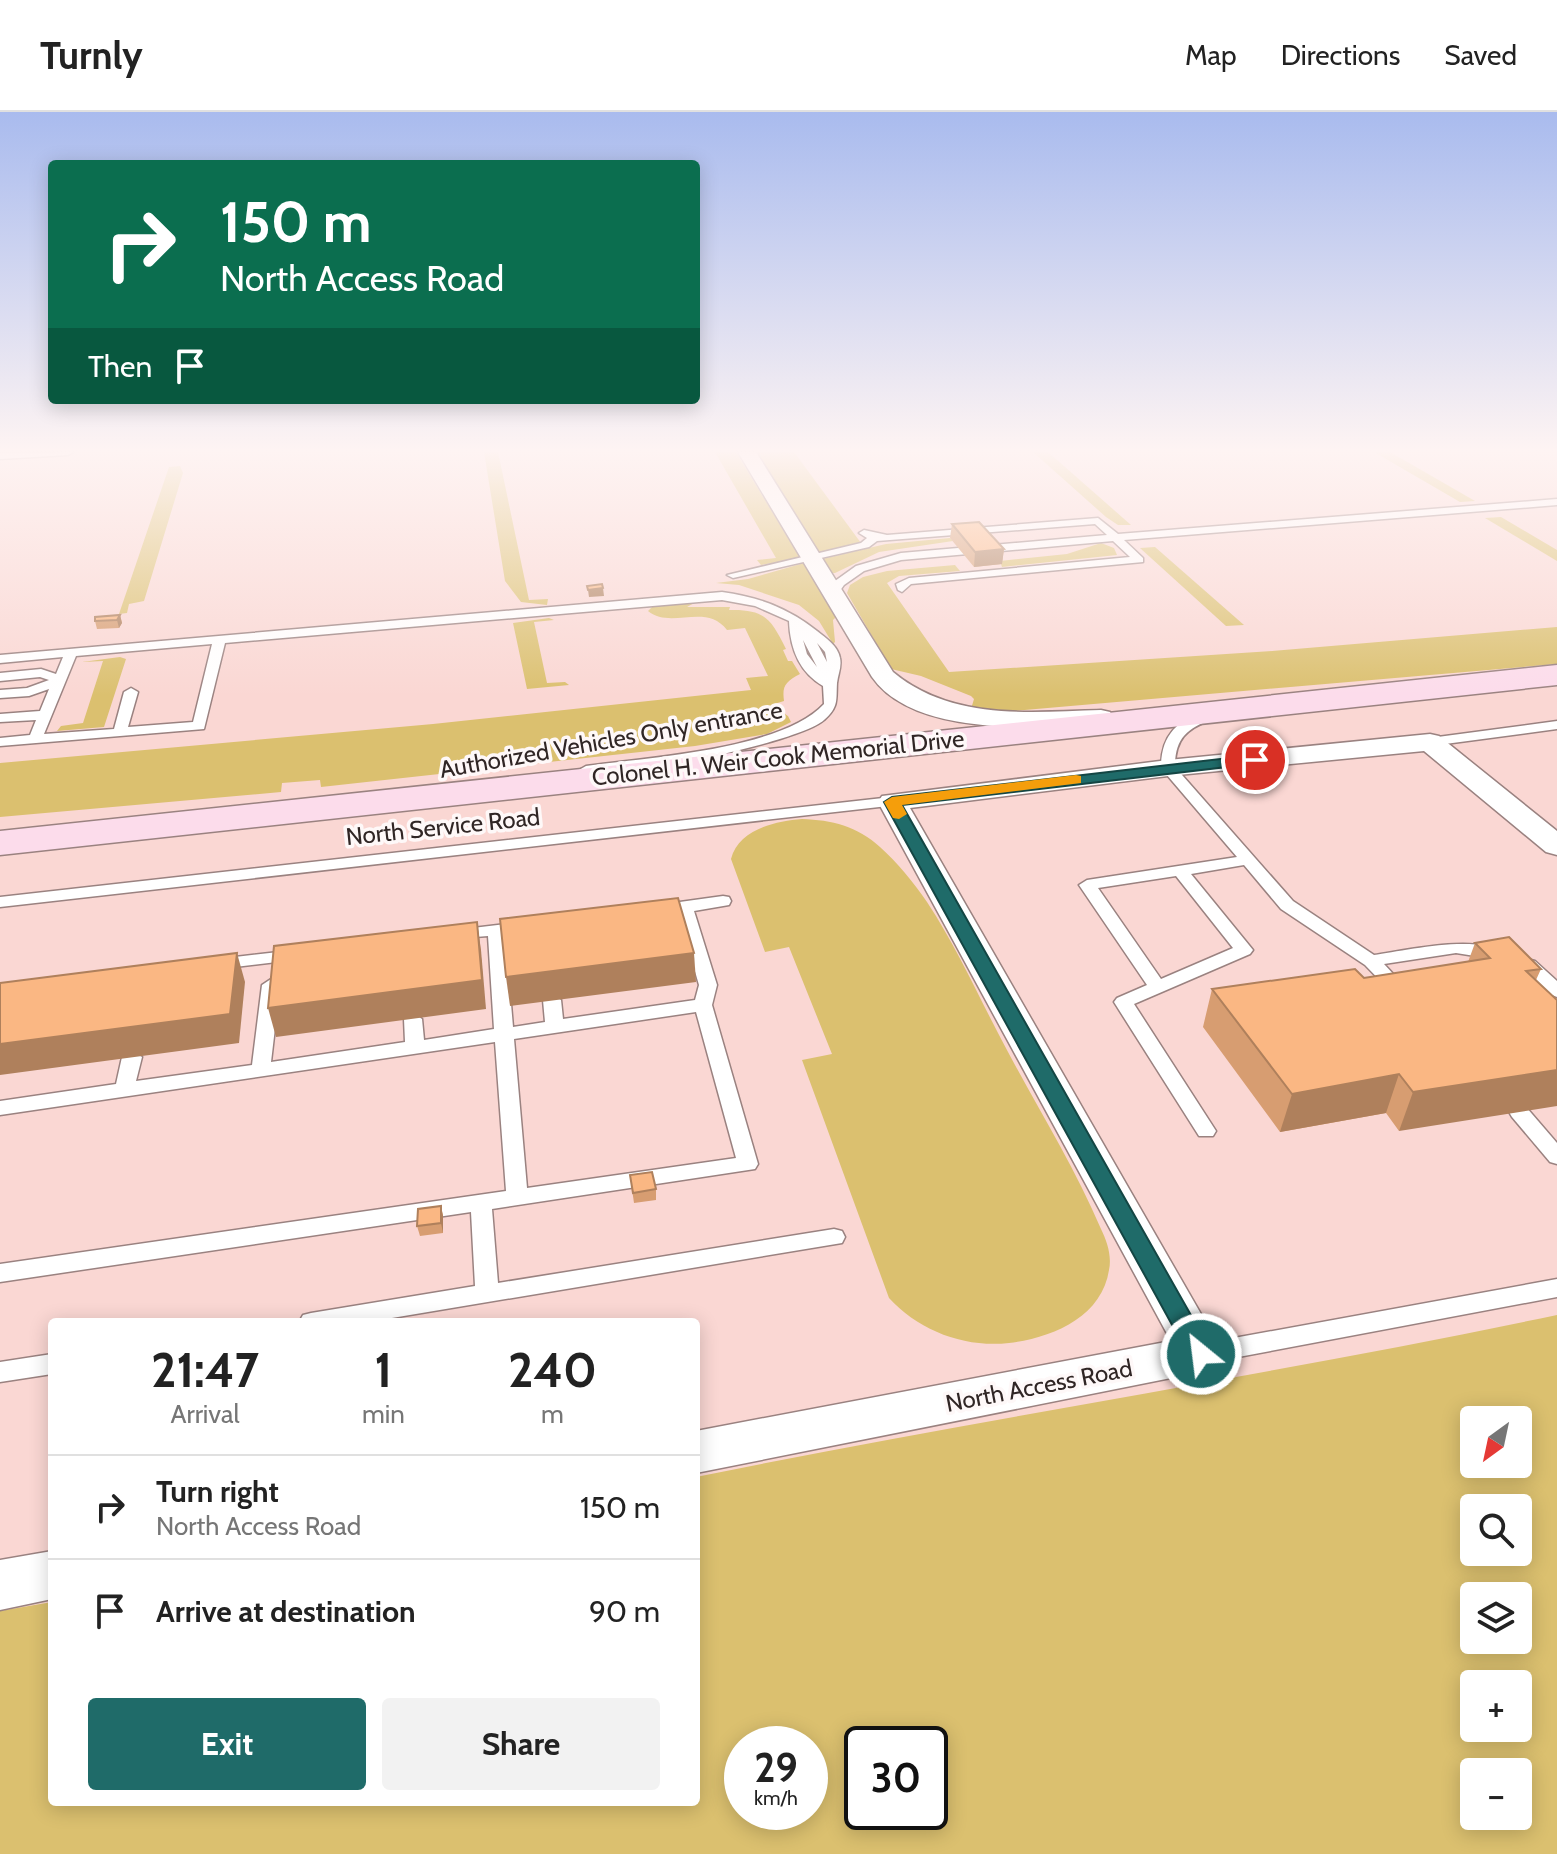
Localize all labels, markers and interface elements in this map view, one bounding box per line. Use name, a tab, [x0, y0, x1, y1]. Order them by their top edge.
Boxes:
text: Turnly	[40, 32, 143, 79]
text: Map	[1185, 38, 1237, 72]
text: Directions	[1281, 38, 1400, 72]
text: Saved	[1444, 38, 1517, 72]
text: 150 m	[220, 188, 372, 256]
icon: right	[88, 192, 192, 296]
text: North Access Road	[220, 256, 504, 300]
icon: arrive	[168, 344, 212, 388]
text: Then	[88, 348, 152, 385]
street label: Authorized Vehicles Only entrance	[437, 695, 785, 784]
street label: Colonel H. Weir Cook Memorial Drive	[590, 724, 966, 791]
pin	[1221, 726, 1289, 794]
icon: arrive	[1233, 738, 1277, 782]
street label: North Service Road	[344, 802, 541, 851]
position arrow	[1159, 1312, 1243, 1396]
text: 21:47	[151, 1341, 259, 1399]
text: 1	[375, 1341, 392, 1399]
text: 240	[508, 1341, 597, 1399]
street label: North Access Road	[943, 1353, 1135, 1418]
text: Arrival	[170, 1398, 240, 1430]
text: min	[362, 1398, 405, 1430]
text: m	[541, 1398, 564, 1430]
north arrow	[1460, 1406, 1532, 1478]
map controls	[1460, 1406, 1532, 1830]
text: Turn right	[156, 1473, 279, 1510]
icon: right	[88, 1485, 132, 1529]
text: 150 m	[580, 1489, 660, 1526]
button: search	[1460, 1494, 1532, 1566]
text: North Access Road	[156, 1510, 361, 1542]
button: layers	[1460, 1582, 1532, 1654]
icon: arrive	[88, 1589, 132, 1633]
text: Arrive at destination	[156, 1593, 416, 1630]
text: 90 m	[589, 1593, 660, 1630]
button: +	[1460, 1670, 1532, 1742]
button: Exit	[88, 1698, 366, 1790]
button: Share	[382, 1698, 660, 1790]
speed limit sign: 30	[844, 1726, 948, 1830]
text: 29	[754, 1743, 798, 1792]
button: −	[1460, 1758, 1532, 1830]
text: km/h	[754, 1786, 798, 1810]

